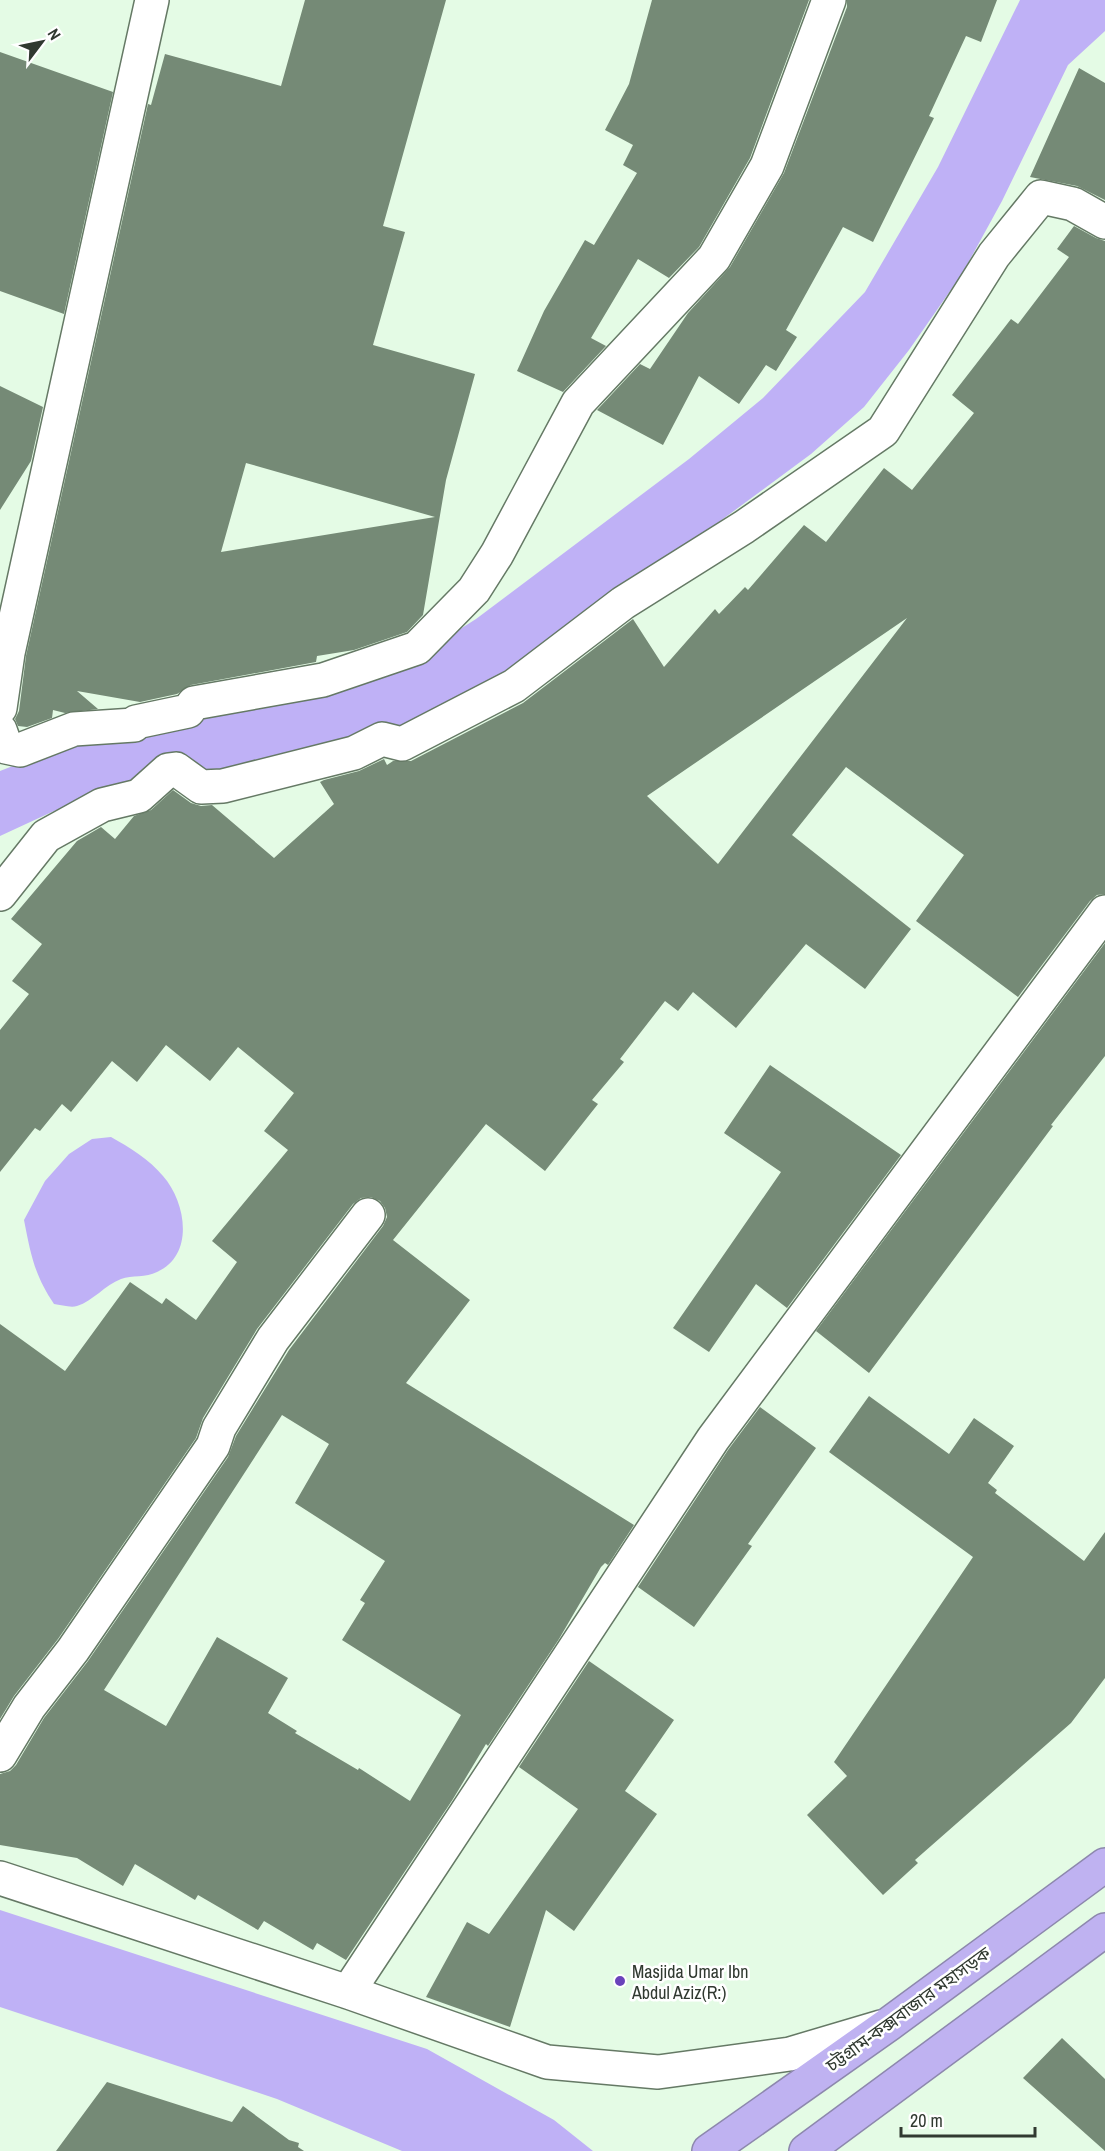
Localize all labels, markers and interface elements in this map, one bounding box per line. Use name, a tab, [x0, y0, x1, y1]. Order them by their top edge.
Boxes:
north arrow	[12, 12, 72, 72]
text: N	[43, 24, 67, 44]
street label: চট্টগ্রাম-কক্সবাজার মহাসড়ক	[820, 1940, 996, 2078]
place label: Masjida Umar Ibn Abdul Aziz(R:)	[631, 1959, 748, 2005]
marker: Masjida Umar Ibn Abdul Aziz(R:)	[613, 1974, 627, 1988]
scale bar	[901, 2100, 1034, 2138]
text: 20 m	[910, 2108, 943, 2133]

